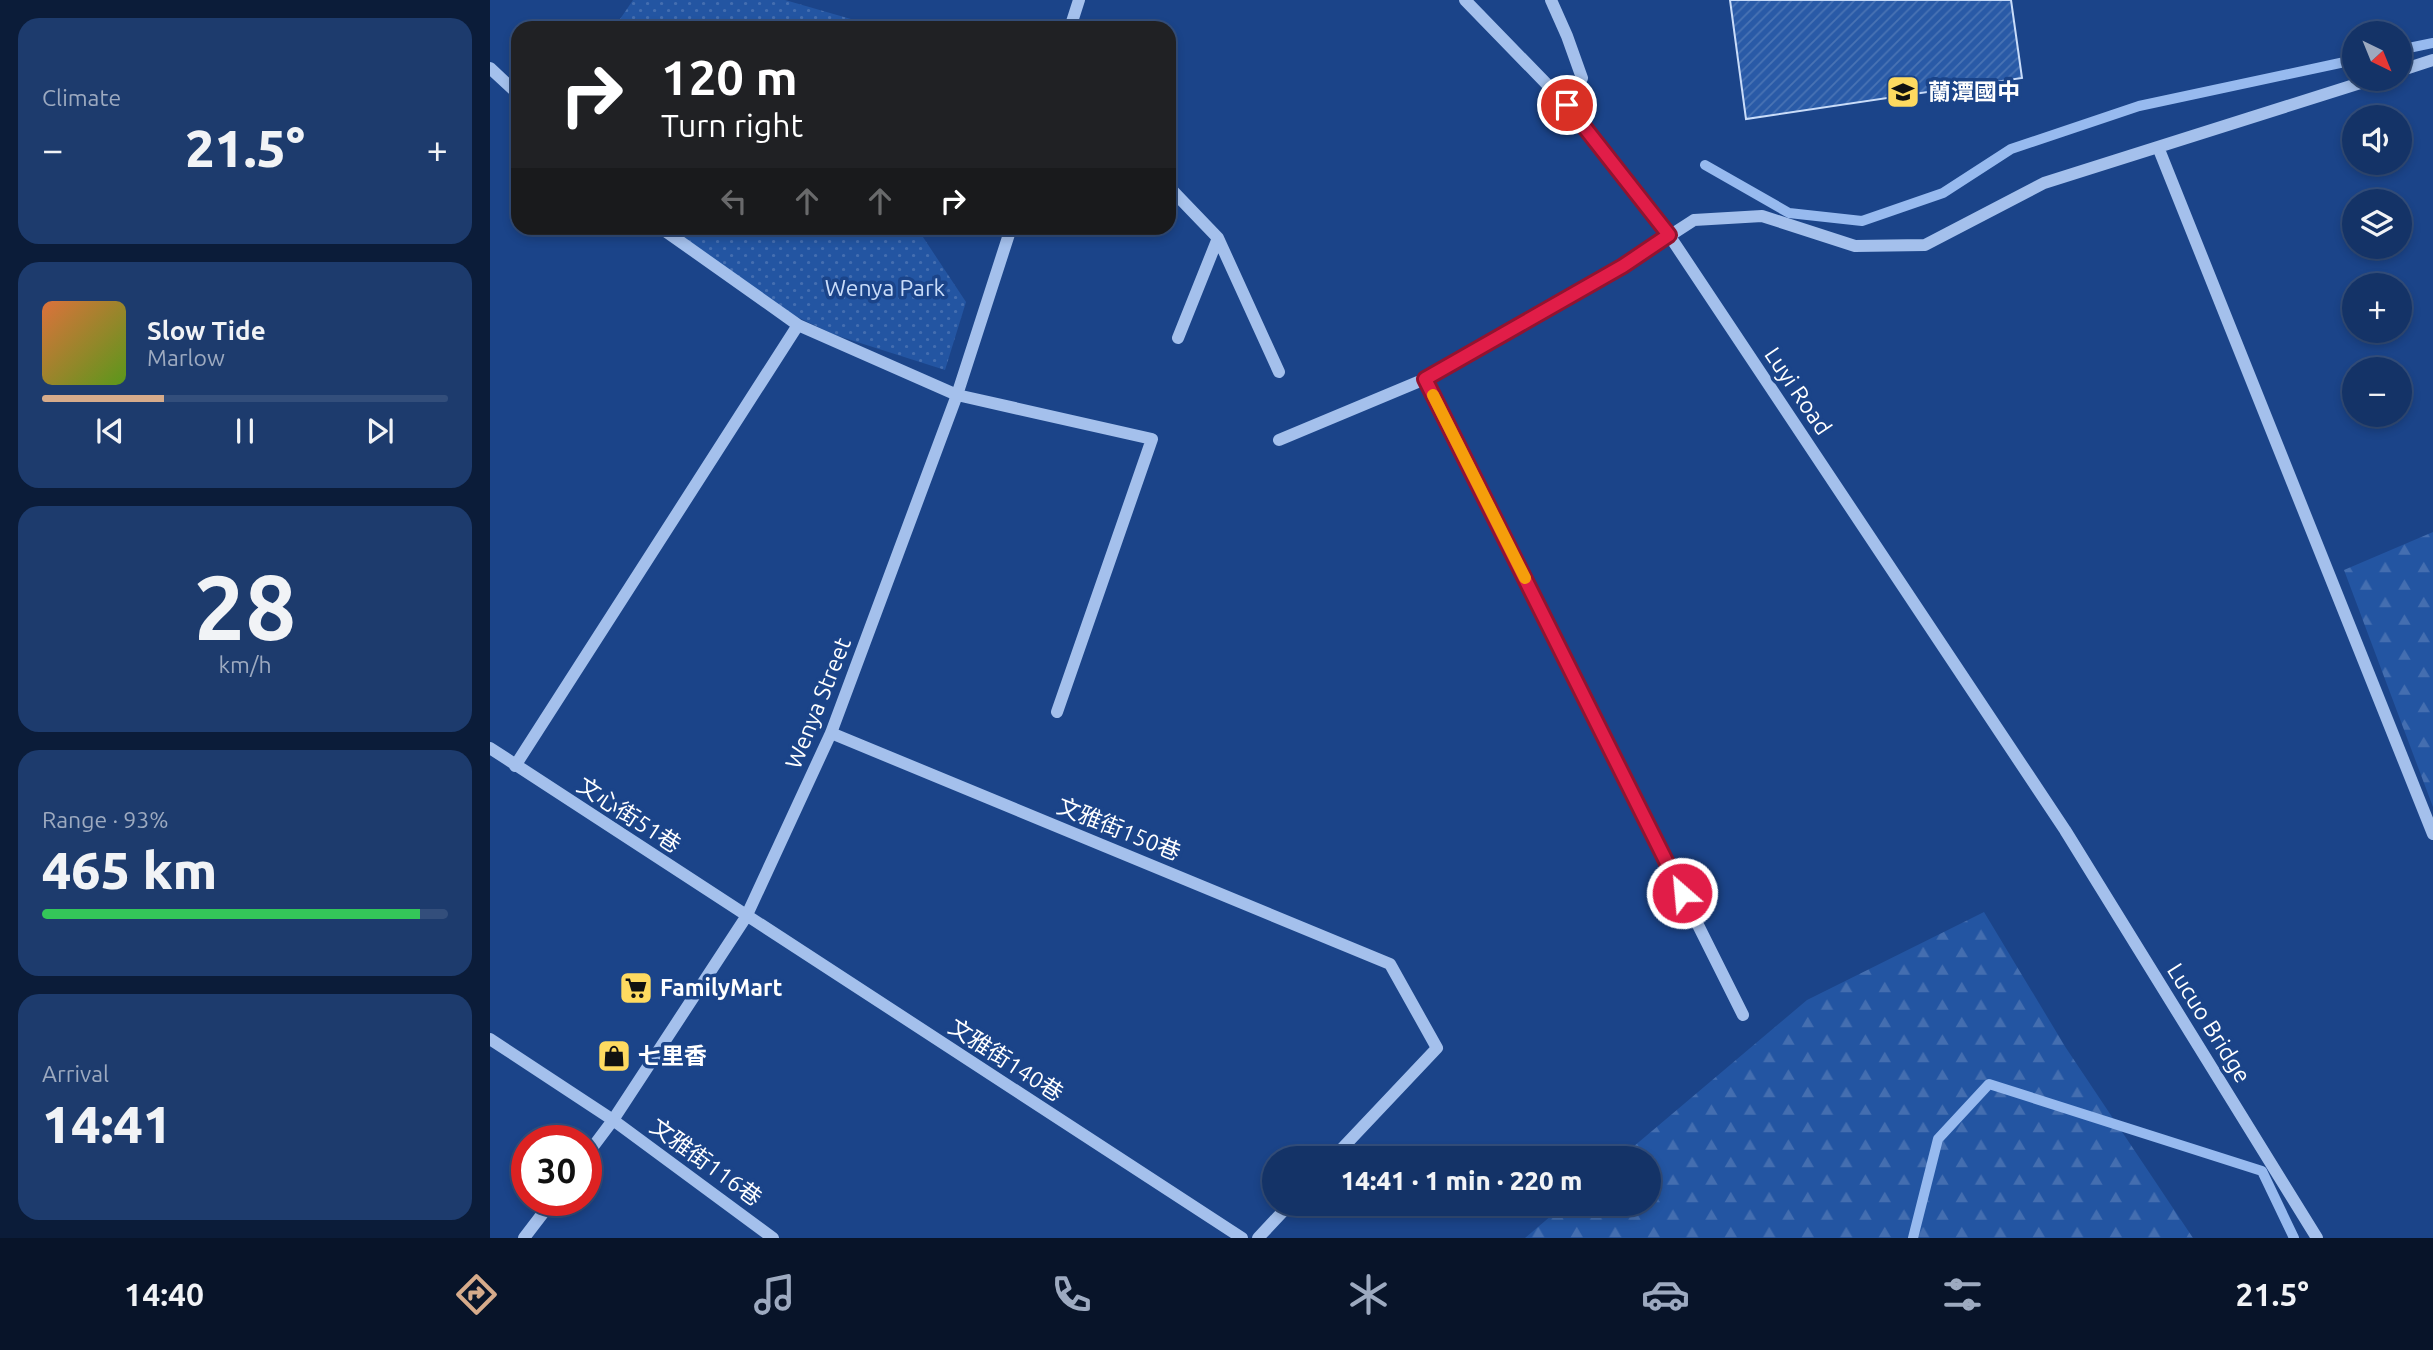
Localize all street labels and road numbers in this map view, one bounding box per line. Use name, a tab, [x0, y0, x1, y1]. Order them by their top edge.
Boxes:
street label: Luyi Road	[1760, 342, 1837, 439]
street label: Wenya Street	[780, 634, 855, 772]
street label: 文心街51巷	[573, 772, 686, 857]
street label: 文雅街150巷	[1054, 792, 1185, 865]
street label: Lucuo Bridge	[2163, 959, 2256, 1087]
street label: 文雅街140巷	[945, 1013, 1068, 1106]
street label: 文雅街116巷	[646, 1113, 767, 1210]

